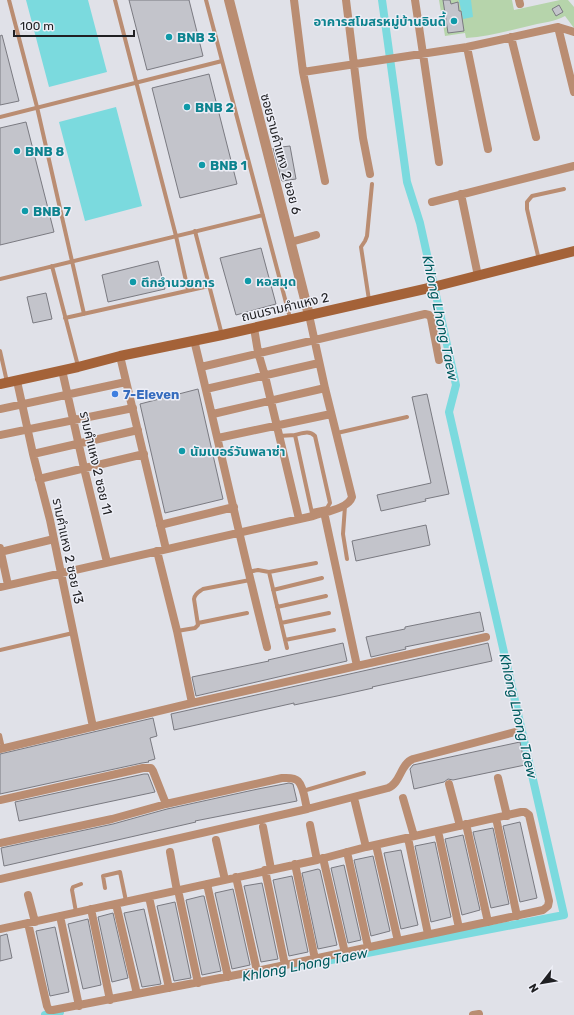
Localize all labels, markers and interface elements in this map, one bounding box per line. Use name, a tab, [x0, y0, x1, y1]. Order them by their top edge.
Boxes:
place label: อาคารสโมสรหมู่บ้านอินดี้	[313, 11, 447, 30]
scale bar	[14, 12, 134, 38]
marker: อาคารสโมสรหมู่บ้านอินดี้	[449, 16, 459, 26]
text: 100 m	[20, 19, 54, 33]
place label: BNB 3	[177, 30, 216, 45]
marker: BNB 3	[164, 32, 174, 42]
street label: ซอยรามคำแหง 2 ซอย 6	[258, 92, 304, 216]
place label: BNB 2	[195, 100, 234, 115]
marker: BNB 2	[182, 102, 192, 112]
place label: BNB 8	[25, 144, 64, 159]
marker: BNB 8	[12, 146, 22, 156]
place label: BNB 1	[210, 158, 247, 173]
marker: BNB 1	[197, 160, 207, 170]
place label: BNB 7	[33, 204, 71, 219]
marker: BNB 7	[20, 206, 30, 216]
water label: Khlong Lhong Taew	[418, 254, 462, 383]
place label: หอสมุด	[256, 274, 296, 289]
place label: ตึกอำนวยการ	[141, 275, 215, 290]
marker: หอสมุด	[243, 276, 253, 286]
marker: ตึกอำนวยการ	[128, 277, 138, 287]
street label: ถนนรามคำแหง 2	[240, 290, 330, 324]
place label: 7-Eleven	[123, 387, 179, 402]
marker: 7-Eleven	[110, 389, 120, 399]
street label: รามคำแหง 2 ซอย 11	[77, 410, 115, 516]
place label: นัมเบอร์วันพลาซ่า	[190, 444, 285, 459]
marker: นัมเบอร์วันพลาซ่า	[177, 446, 187, 456]
street label: รามคำแหง 2 ซอย 13	[49, 497, 87, 605]
water label: Khlong Lhong Taew	[495, 652, 541, 781]
water label: Khlong Lhong Taew	[241, 944, 370, 986]
north arrow	[522, 963, 562, 1003]
text: N	[526, 981, 541, 995]

